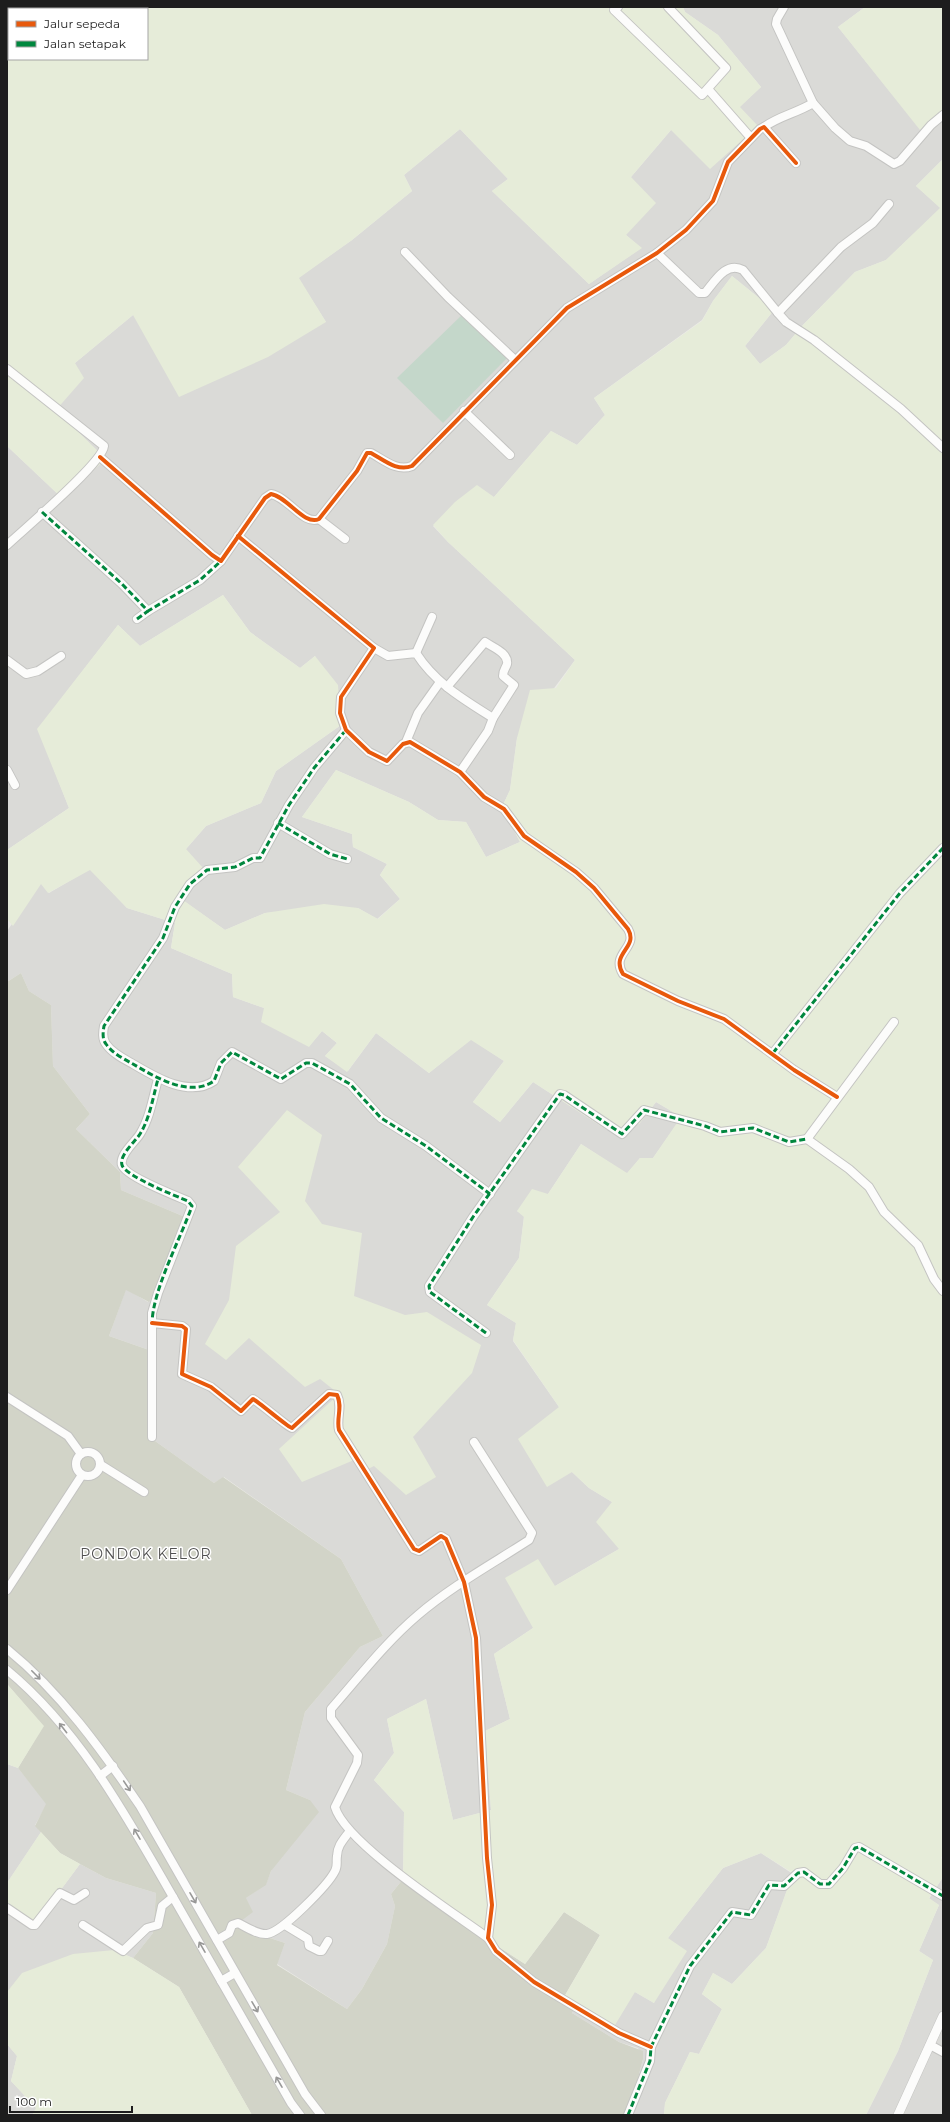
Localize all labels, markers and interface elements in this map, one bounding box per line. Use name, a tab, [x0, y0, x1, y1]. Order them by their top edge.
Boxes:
legend	[8, 8, 148, 60]
text: Jalur sepeda	[43, 16, 120, 31]
text: Jalan setapak	[43, 36, 127, 51]
district label: PONDOK KELOR	[80, 1545, 212, 1563]
one-way arrow	[31, 1670, 41, 1680]
one-way arrow	[58, 1722, 67, 1733]
one-way arrow	[123, 1781, 131, 1792]
one-way arrow	[133, 1828, 141, 1840]
one-way arrow	[189, 1892, 197, 1904]
one-way arrow	[197, 1941, 205, 1953]
one-way arrow	[251, 2001, 259, 2013]
one-way arrow	[275, 2076, 282, 2088]
scale bar	[10, 2088, 132, 2114]
text: 100 m	[16, 2094, 52, 2109]

